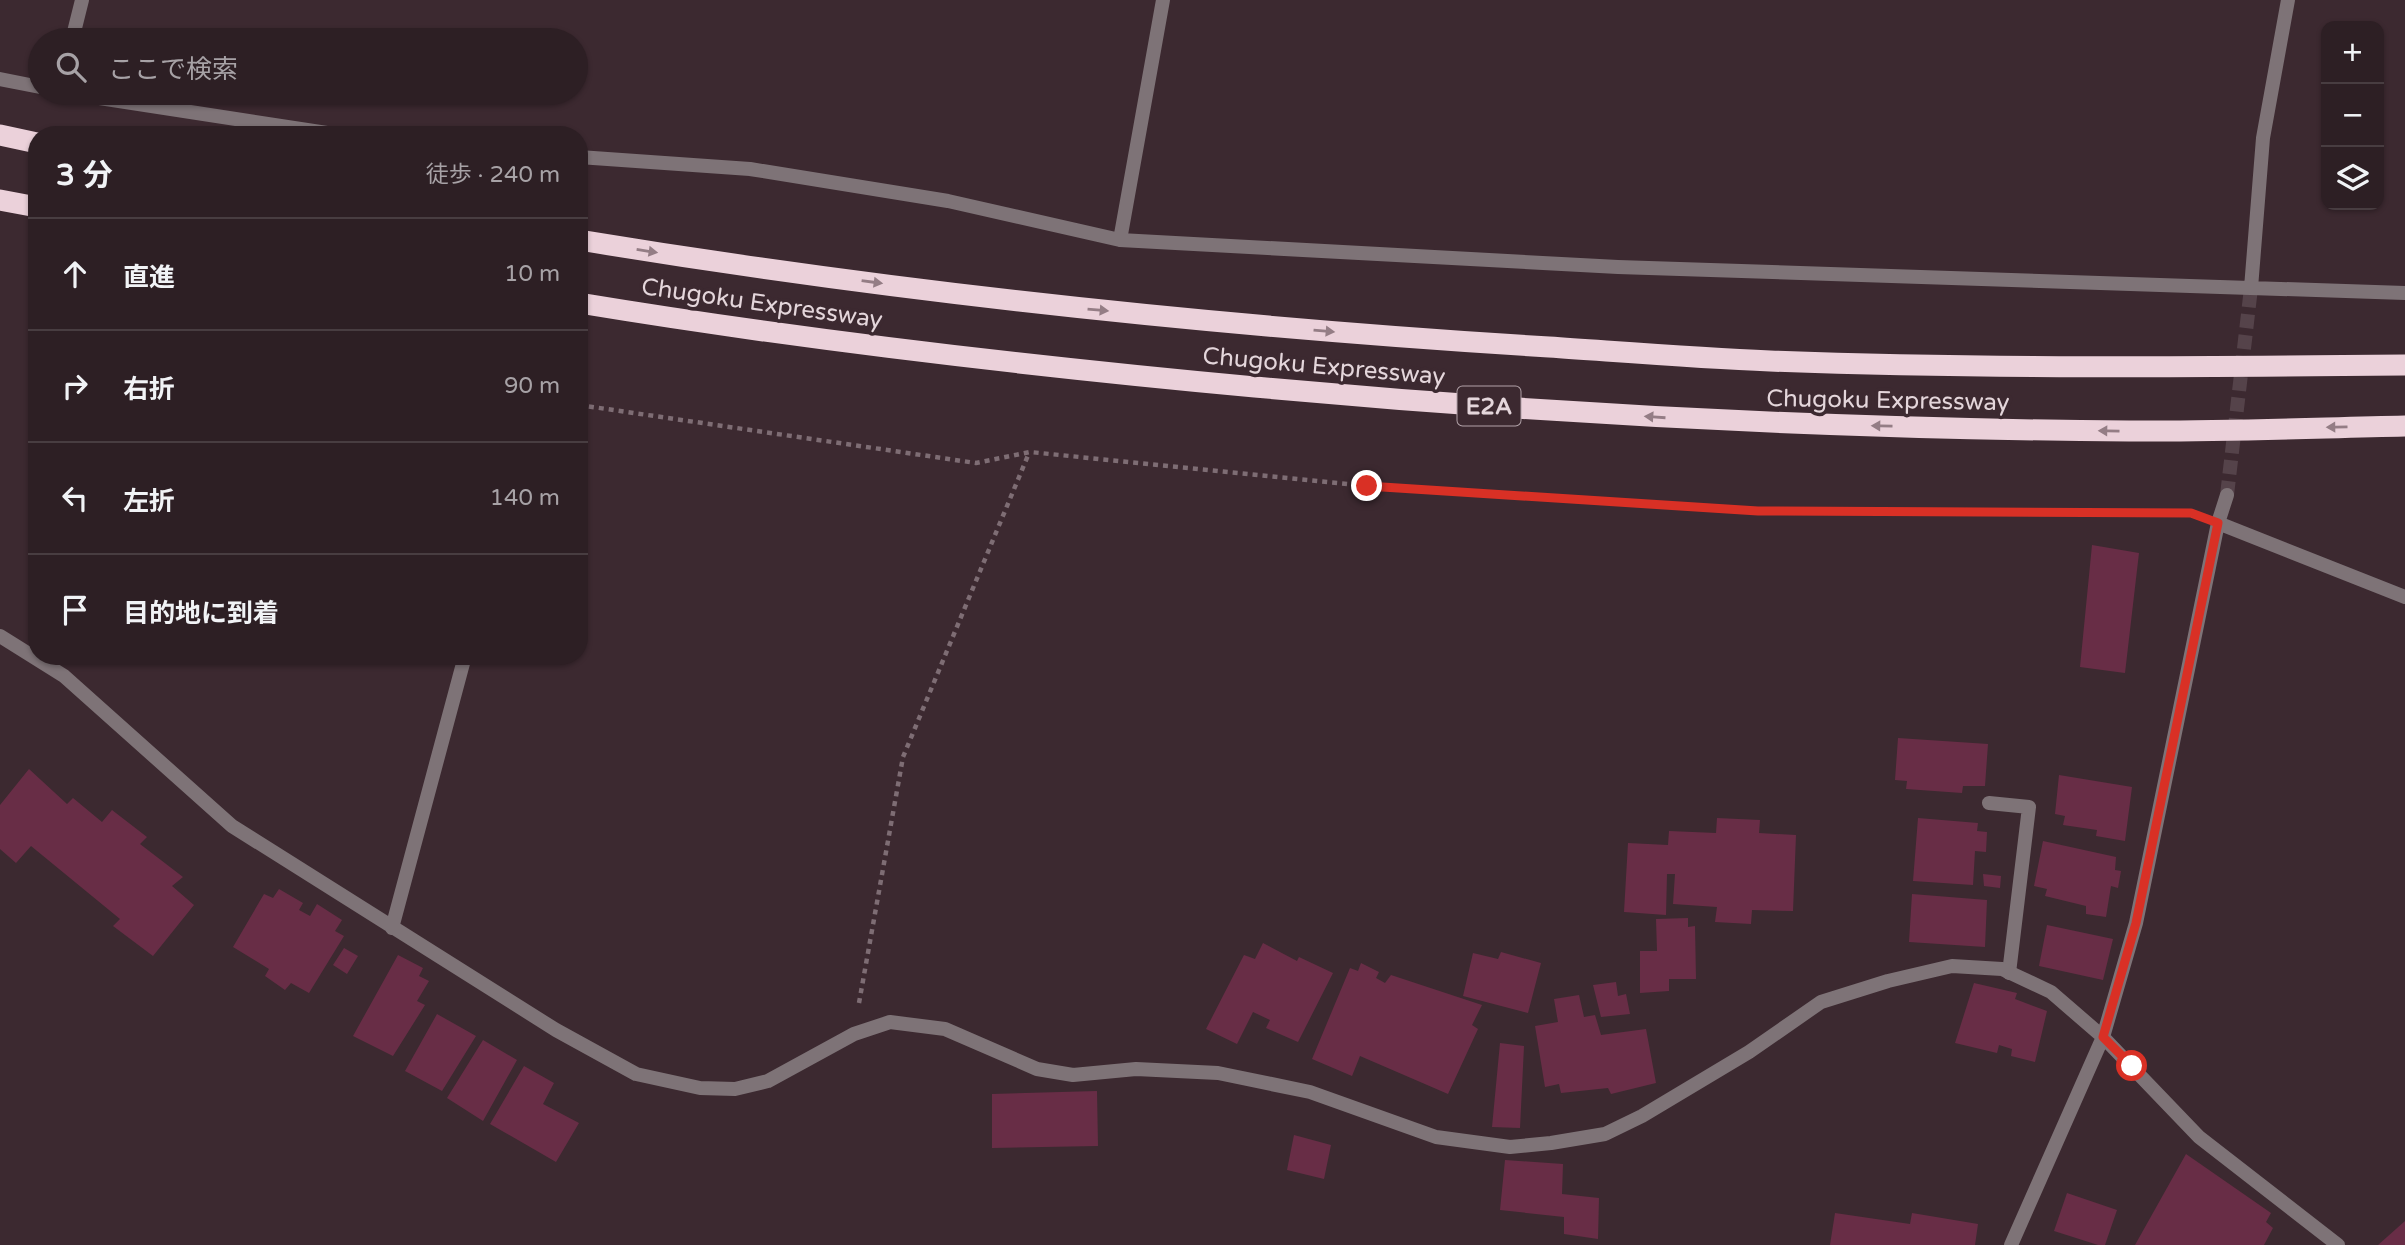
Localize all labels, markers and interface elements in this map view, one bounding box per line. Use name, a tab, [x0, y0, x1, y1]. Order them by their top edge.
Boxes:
map controls	[2321, 21, 2384, 210]
button: +	[2321, 21, 2384, 84]
search box	[28, 28, 588, 105]
icon: search	[52, 48, 90, 86]
text: ここで検索	[108, 54, 238, 85]
button: −	[2321, 84, 2384, 147]
button: layers	[2321, 147, 2384, 210]
text: 3 分	[56, 157, 113, 194]
text: 徒歩 · 240 m	[426, 161, 560, 189]
one-way arrow	[636, 246, 658, 257]
icon: ahead	[56, 255, 94, 293]
text: 10 m	[504, 260, 560, 288]
text: 直進	[123, 262, 175, 293]
street label: Chugoku Expressway	[639, 272, 885, 335]
one-way arrow	[861, 277, 883, 288]
one-way arrow	[1087, 305, 1109, 316]
one-way arrow	[1313, 326, 1335, 337]
street label: Chugoku Expressway	[1201, 341, 1447, 392]
icon: right	[56, 367, 94, 405]
text: 90 m	[504, 372, 560, 400]
text: 右折	[123, 374, 175, 405]
street label: Chugoku Expressway	[1766, 384, 2010, 417]
road number: E2A	[1458, 386, 1520, 426]
one-way arrow	[1643, 411, 1665, 422]
one-way arrow	[1871, 420, 1893, 432]
one-way arrow	[2326, 421, 2348, 433]
one-way arrow	[2098, 425, 2120, 437]
route end	[1351, 470, 1382, 501]
icon: left	[56, 479, 94, 517]
text: 140 m	[490, 484, 560, 512]
text: 左折	[123, 486, 175, 517]
icon: arrive	[56, 591, 94, 629]
text: 目的地に到着	[123, 598, 279, 629]
route start	[2116, 1050, 2147, 1081]

